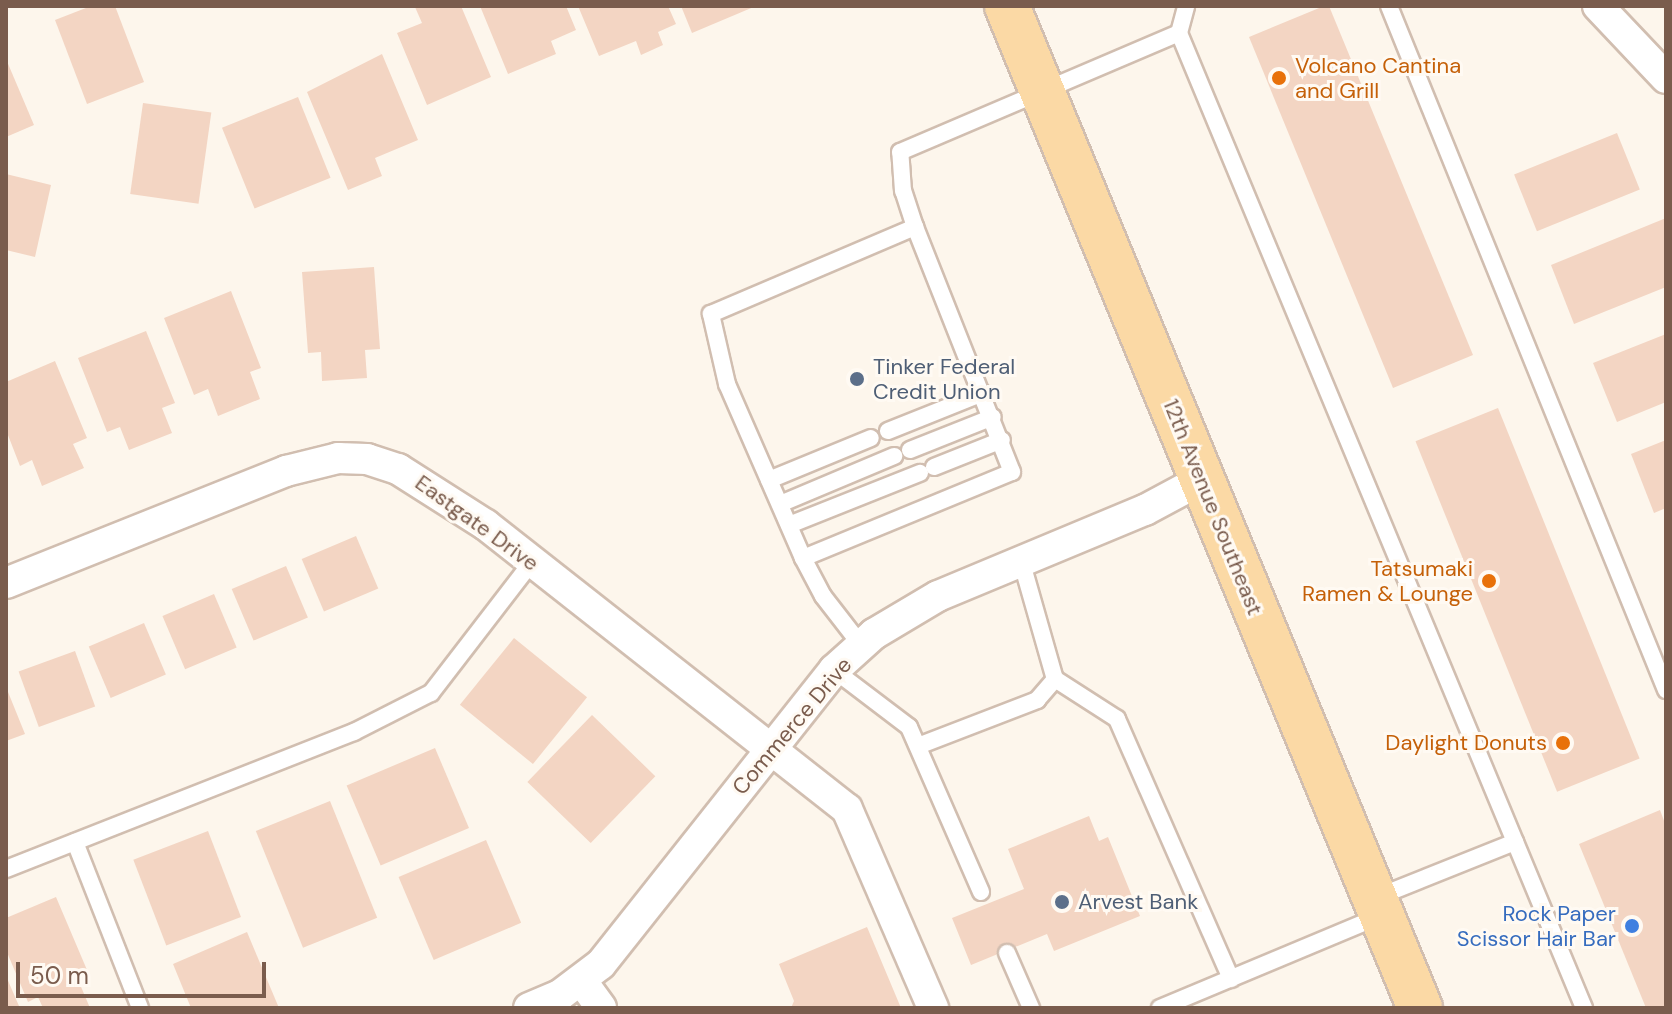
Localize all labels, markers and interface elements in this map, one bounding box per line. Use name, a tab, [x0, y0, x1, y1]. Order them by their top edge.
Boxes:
place label: Volcano Cantina and Grill	[1295, 52, 1461, 104]
marker: Volcano Cantina and Grill	[1270, 69, 1288, 87]
place label: Tinker Federal Credit Union	[873, 353, 1015, 404]
marker: Tinker Federal Credit Union	[848, 370, 866, 388]
street label: 12th Avenue Southeast	[1158, 395, 1268, 619]
street label: Eastgate Drive	[410, 469, 544, 577]
place label: Tatsumaki Ramen & Lounge	[1302, 555, 1473, 606]
marker: Tatsumaki Ramen & Lounge	[1480, 572, 1498, 590]
street label: Commerce Drive	[727, 652, 857, 800]
place label: Daylight Donuts	[1385, 730, 1547, 756]
marker: Daylight Donuts	[1554, 734, 1572, 752]
place label: Arvest Bank	[1078, 889, 1198, 915]
marker: Arvest Bank	[1053, 893, 1071, 911]
place label: Rock Paper Scissor Hair Bar	[1457, 900, 1616, 952]
marker: Rock Paper Scissor Hair Bar	[1623, 917, 1641, 935]
scale bar	[20, 946, 270, 996]
text: 50 m	[30, 960, 89, 991]

